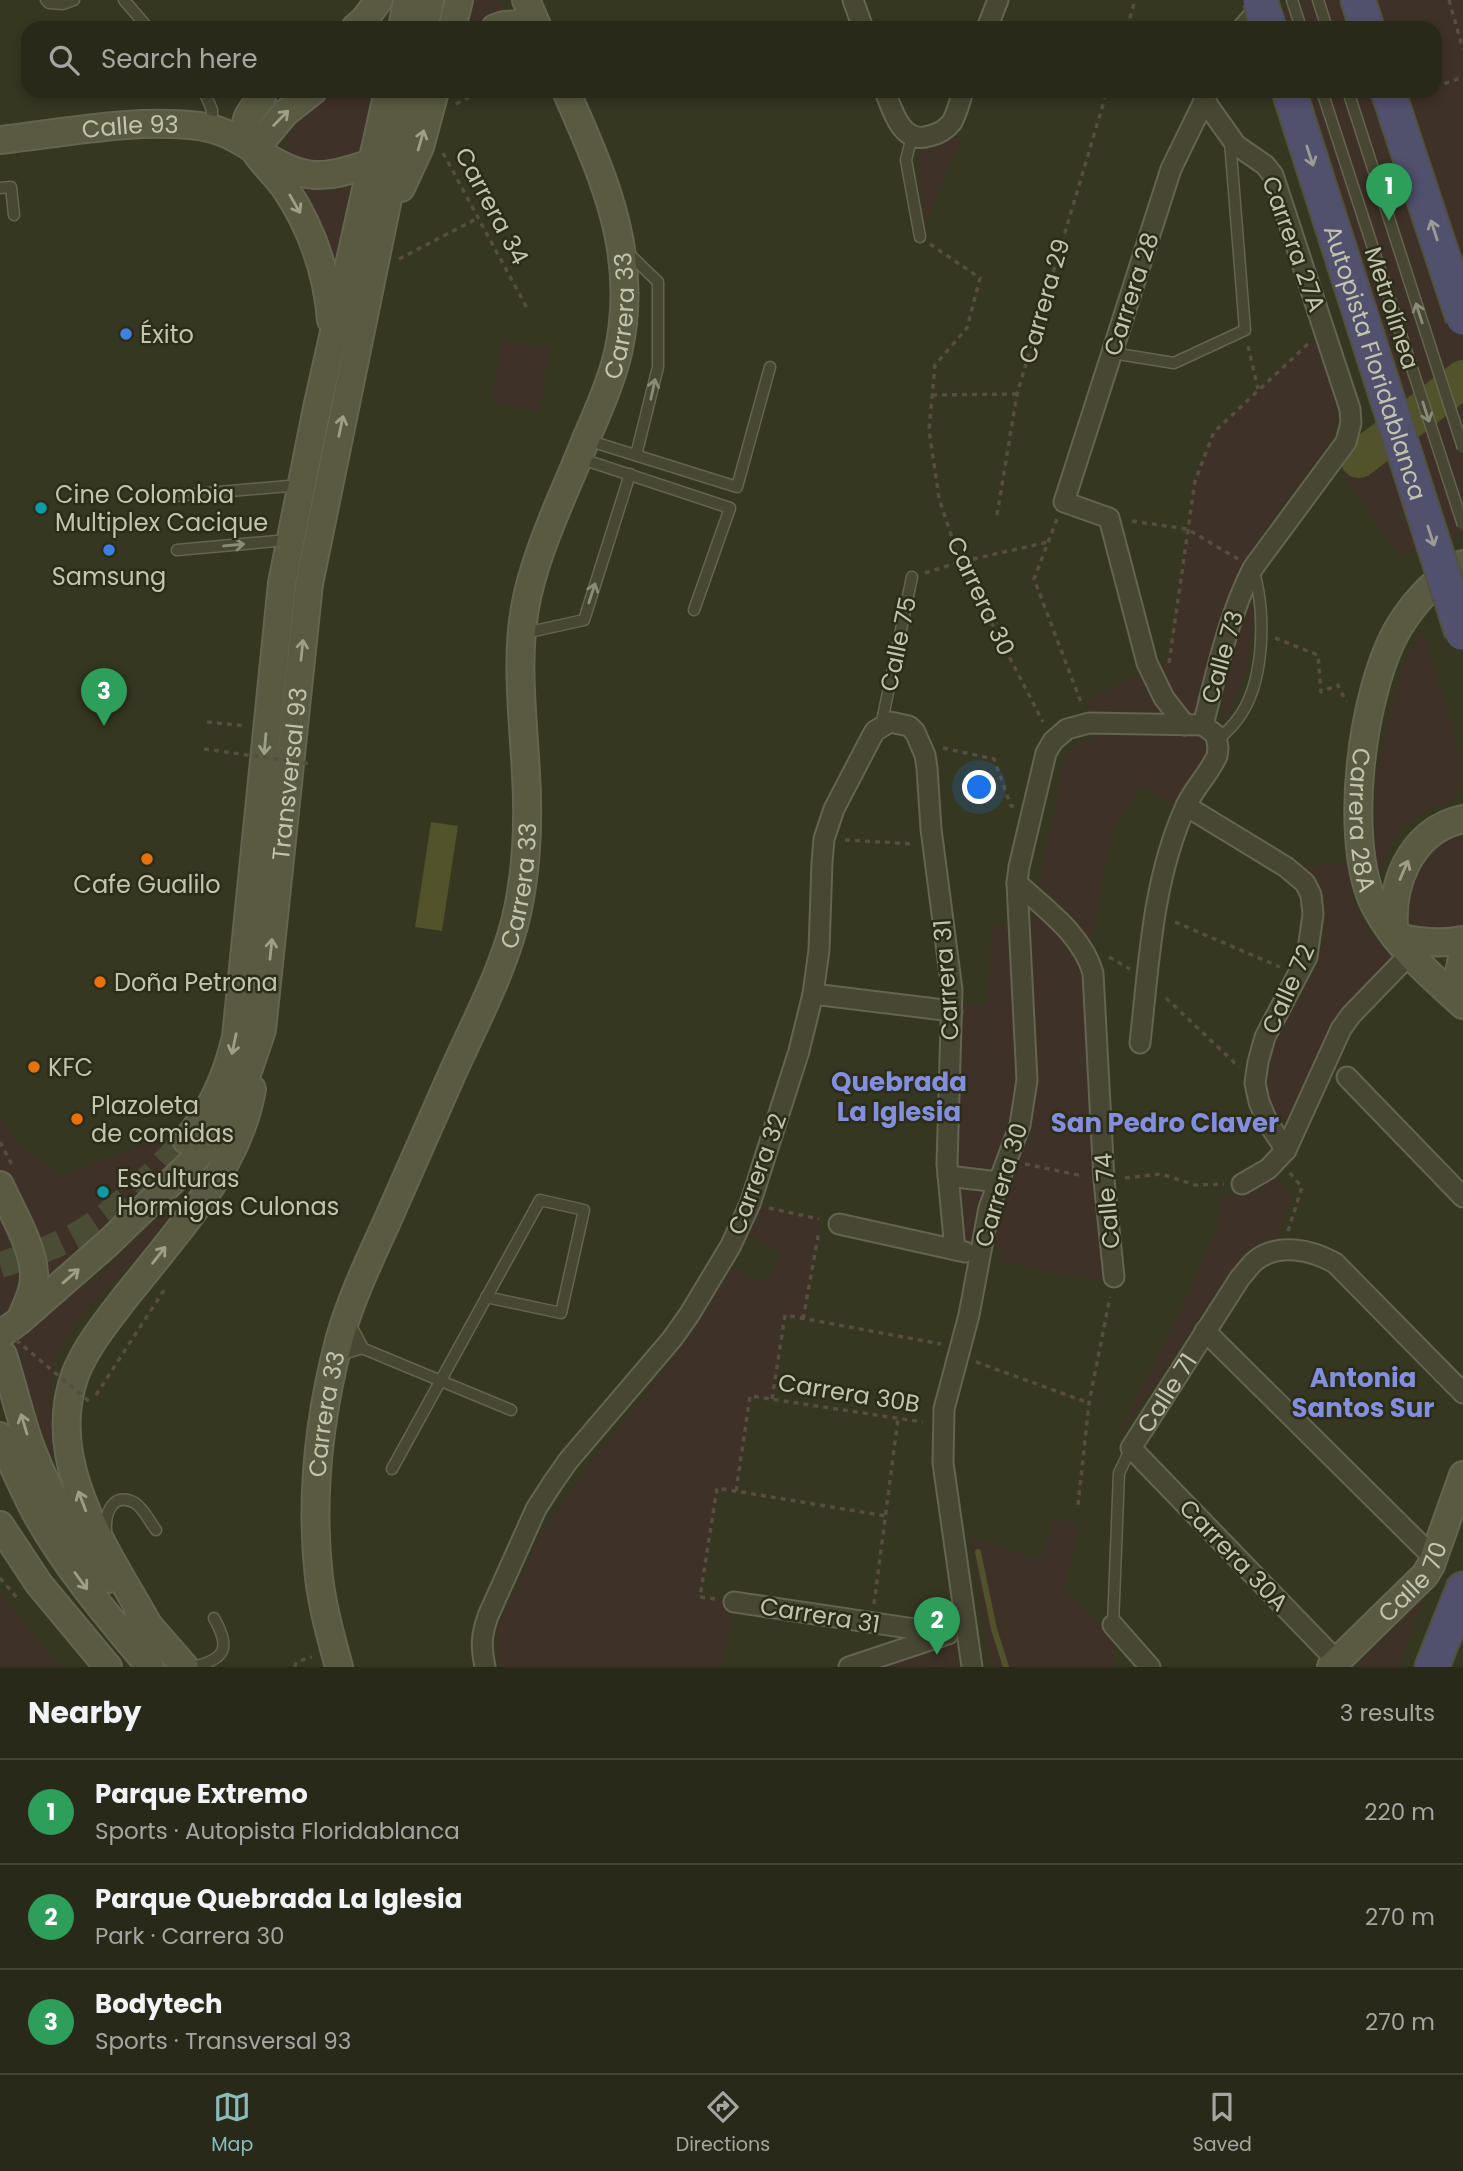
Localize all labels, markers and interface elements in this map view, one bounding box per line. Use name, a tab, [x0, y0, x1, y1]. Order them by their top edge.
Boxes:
search box	[21, 21, 1442, 98]
icon: search	[45, 41, 83, 79]
text: Search here	[101, 41, 258, 77]
street label: Calle 93	[80, 107, 179, 146]
one-way arrow	[273, 109, 290, 126]
one-way arrow	[416, 129, 429, 151]
street label: Carrera 34	[447, 142, 537, 270]
one-way arrow	[1304, 145, 1317, 167]
pin: 1	[1366, 163, 1412, 221]
street label: Carrera 27A	[1254, 172, 1334, 316]
one-way arrow	[288, 194, 302, 214]
one-way arrow	[1427, 219, 1440, 241]
street label: Autopista Floridablanca	[1316, 221, 1435, 504]
street label: Carrera 28	[1096, 228, 1166, 360]
street label: Carrera 29	[1010, 235, 1078, 367]
street label: Metrolínea	[1357, 243, 1427, 373]
street label: Carrera 33	[595, 250, 641, 383]
one-way arrow	[1412, 302, 1425, 324]
place label: Éxito	[140, 318, 194, 351]
marker: Éxito	[118, 326, 134, 342]
one-way arrow	[647, 378, 661, 401]
one-way arrow	[1421, 401, 1434, 423]
one-way arrow	[335, 415, 349, 438]
place label: Cine Colombia Multiplex Cacique	[55, 478, 268, 539]
marker: Cine Colombia Multiplex Cacique	[33, 500, 49, 516]
one-way arrow	[1426, 525, 1439, 547]
street label: Carrera 30	[939, 531, 1023, 661]
one-way arrow	[222, 538, 244, 551]
marker: Samsung	[101, 542, 117, 558]
place label: Samsung	[52, 560, 166, 593]
one-way arrow	[587, 582, 600, 604]
street label: Calle 75	[872, 594, 924, 694]
street label: Calle 73	[1193, 607, 1251, 707]
one-way arrow	[296, 639, 309, 661]
pin: 3	[81, 668, 127, 726]
street label: Transversal 93	[263, 686, 314, 862]
one-way arrow	[258, 732, 271, 755]
street label: Carrera 28A	[1342, 746, 1385, 896]
your location	[962, 770, 996, 804]
street label: Carrera 33	[492, 822, 544, 953]
marker: Cafe Gualilo	[139, 851, 155, 867]
one-way arrow	[1398, 860, 1411, 881]
place label: Cafe Gualilo	[73, 868, 221, 901]
street label: Carrera 31	[925, 919, 967, 1041]
one-way arrow	[264, 938, 277, 961]
street label: Calle 72	[1254, 939, 1322, 1039]
place label: Doña Petrona	[114, 966, 278, 999]
marker: Doña Petrona	[92, 974, 108, 990]
one-way arrow	[227, 1032, 240, 1054]
place label: KFC	[48, 1051, 93, 1084]
marker: KFC	[26, 1059, 42, 1075]
district label: Quebrada La Iglesia	[831, 1064, 967, 1130]
place label: Plazoleta de comidas	[91, 1089, 234, 1150]
district label: San Pedro Claver	[1051, 1105, 1279, 1141]
street label: Carrera 32	[720, 1109, 794, 1239]
marker: Plazoleta de comidas	[69, 1111, 85, 1127]
street label: Carrera 30	[966, 1119, 1036, 1251]
street label: Calle 74	[1086, 1152, 1128, 1250]
place label: Esculturas Hormigas Culonas	[117, 1162, 339, 1223]
marker: Esculturas Hormigas Culonas	[95, 1184, 111, 1200]
one-way arrow	[152, 1246, 167, 1264]
one-way arrow	[61, 1268, 79, 1284]
street label: Calle 71	[1129, 1346, 1204, 1439]
street label: Carrera 33	[300, 1348, 352, 1478]
district label: Antonia Santos Sur	[1292, 1360, 1434, 1426]
street label: Carrera 30B	[776, 1366, 922, 1420]
one-way arrow	[17, 1413, 30, 1435]
one-way arrow	[75, 1491, 88, 1512]
street label: Carrera 30A	[1172, 1492, 1296, 1618]
street label: Calle 70	[1370, 1537, 1455, 1629]
one-way arrow	[74, 1571, 88, 1590]
street label: Carrera 31	[758, 1589, 882, 1641]
pin: 2	[914, 1597, 960, 1655]
text: Nearby	[28, 1691, 142, 1734]
text: 3 results	[1340, 1697, 1435, 1729]
text: Parque Extremo	[95, 1776, 308, 1812]
text: 1	[47, 1796, 55, 1828]
text: 220 m	[1364, 1796, 1435, 1828]
text: Sports · Autopista Floridablanca	[95, 1815, 460, 1847]
text: Parque Quebrada La Iglesia	[95, 1881, 462, 1917]
text: 2	[44, 1901, 58, 1933]
text: 270 m	[1365, 1901, 1435, 1933]
text: Park · Carrera 30	[95, 1920, 284, 1952]
text: Bodytech	[95, 1986, 223, 2022]
text: 3	[44, 2006, 58, 2038]
text: 270 m	[1365, 2006, 1435, 2038]
text: Sports · Transversal 93	[95, 2025, 351, 2057]
tab: Map	[211, 2088, 253, 2159]
tab: Directions	[676, 2088, 770, 2159]
tab: Saved	[1193, 2088, 1252, 2159]

